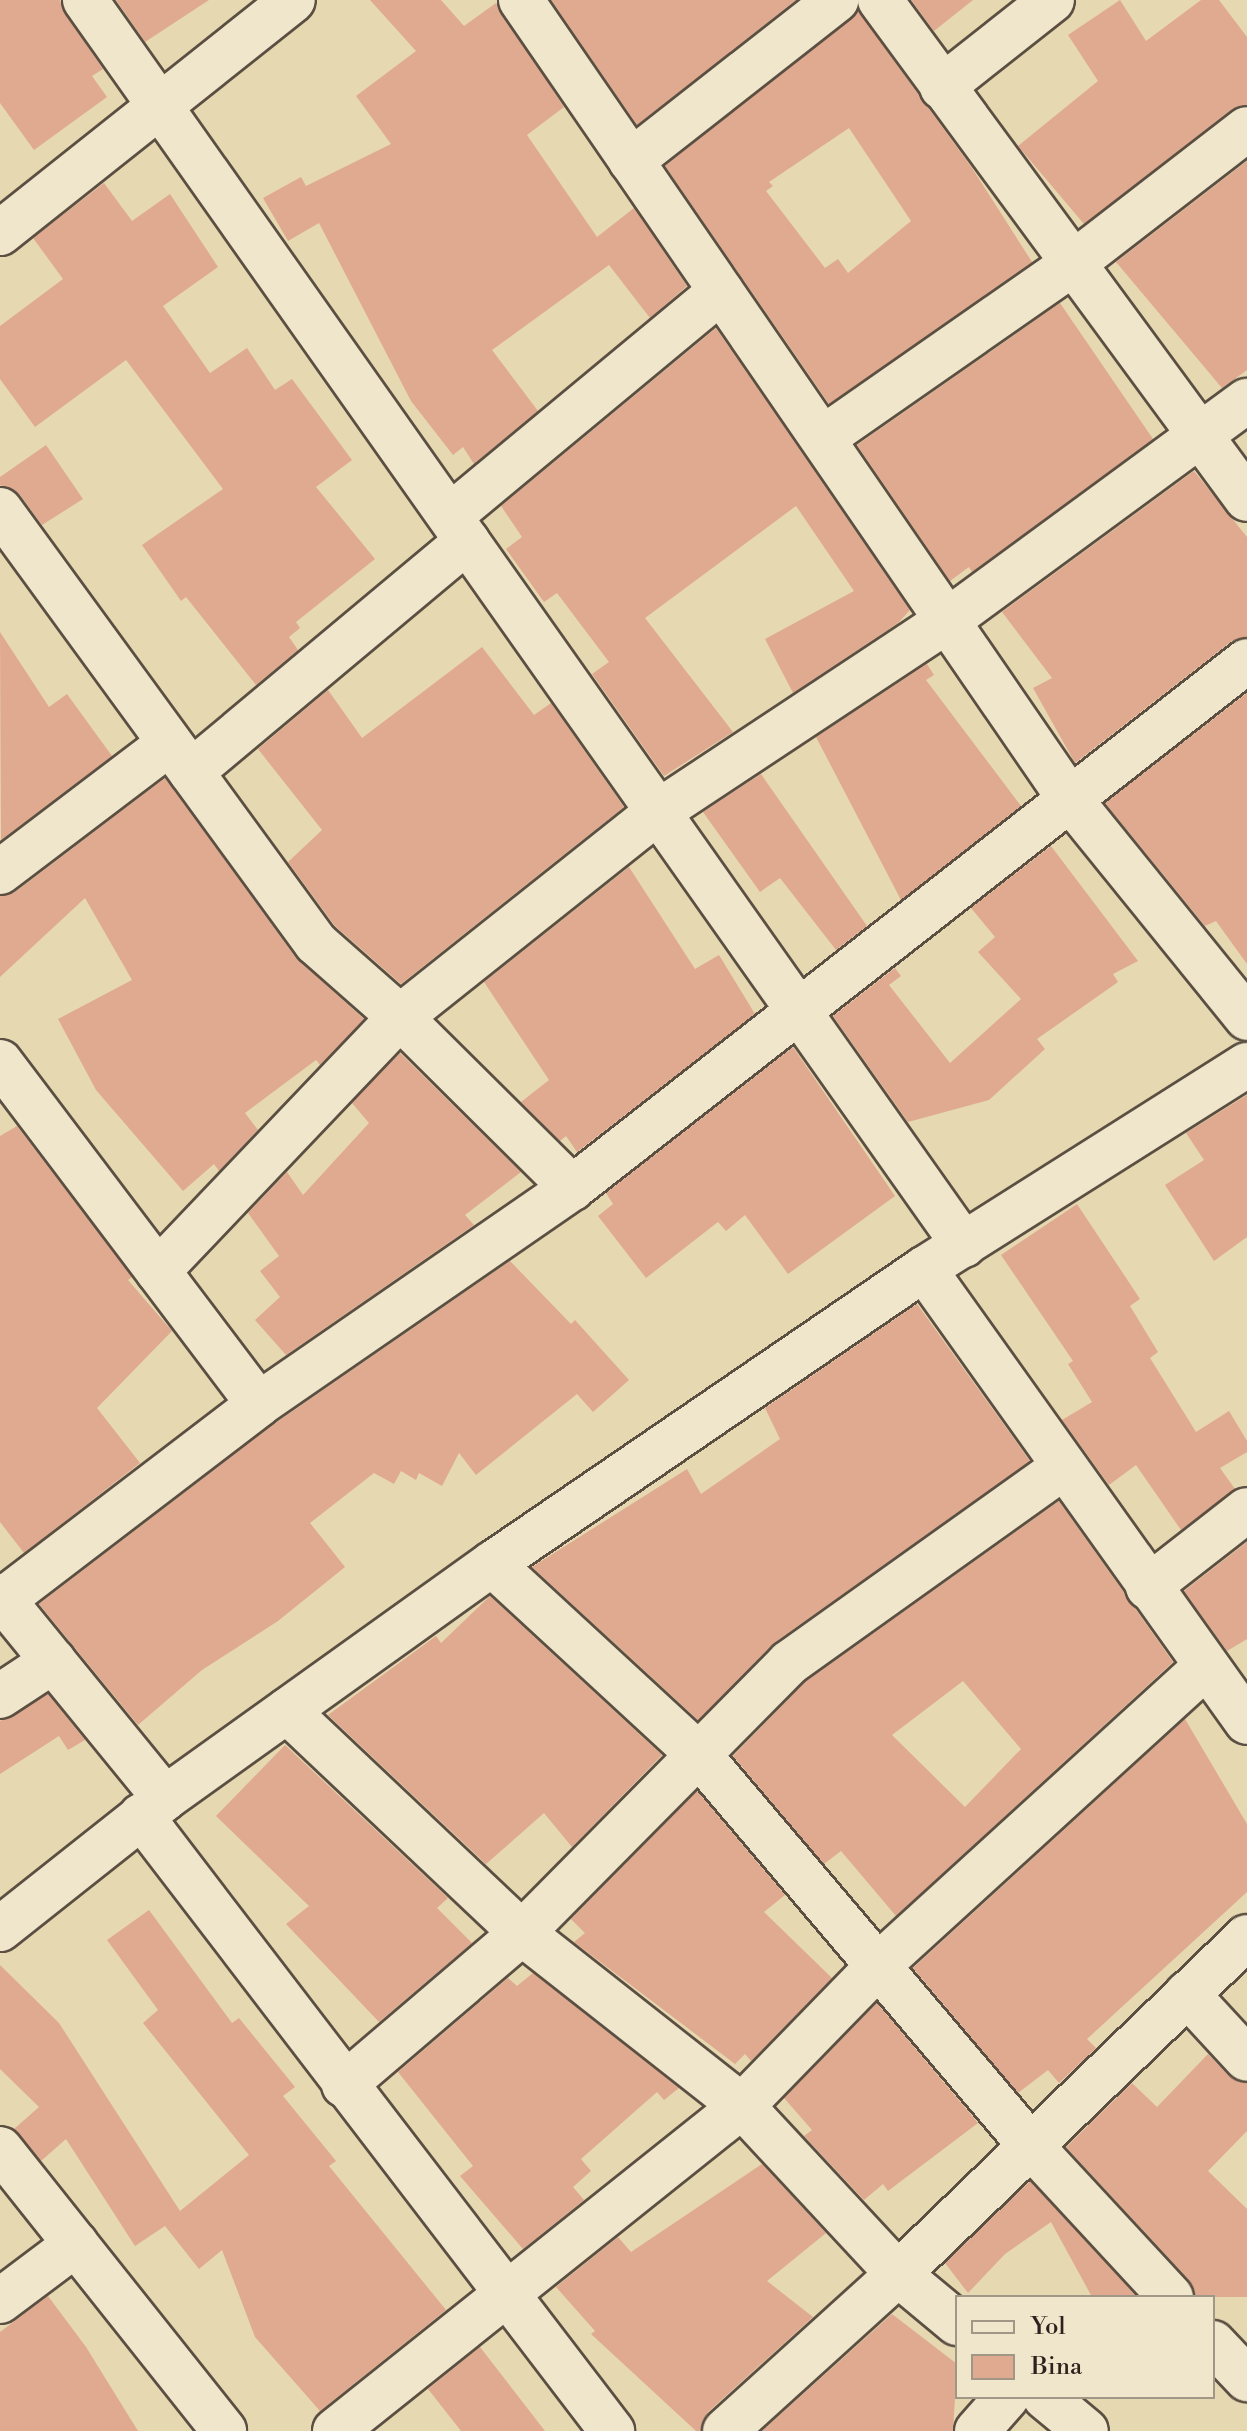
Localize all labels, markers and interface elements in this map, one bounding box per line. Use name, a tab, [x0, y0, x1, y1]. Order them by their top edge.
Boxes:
legend	[955, 2295, 1215, 2399]
text: Yol	[1031, 2312, 1066, 2342]
text: Bina	[1031, 2352, 1082, 2382]

